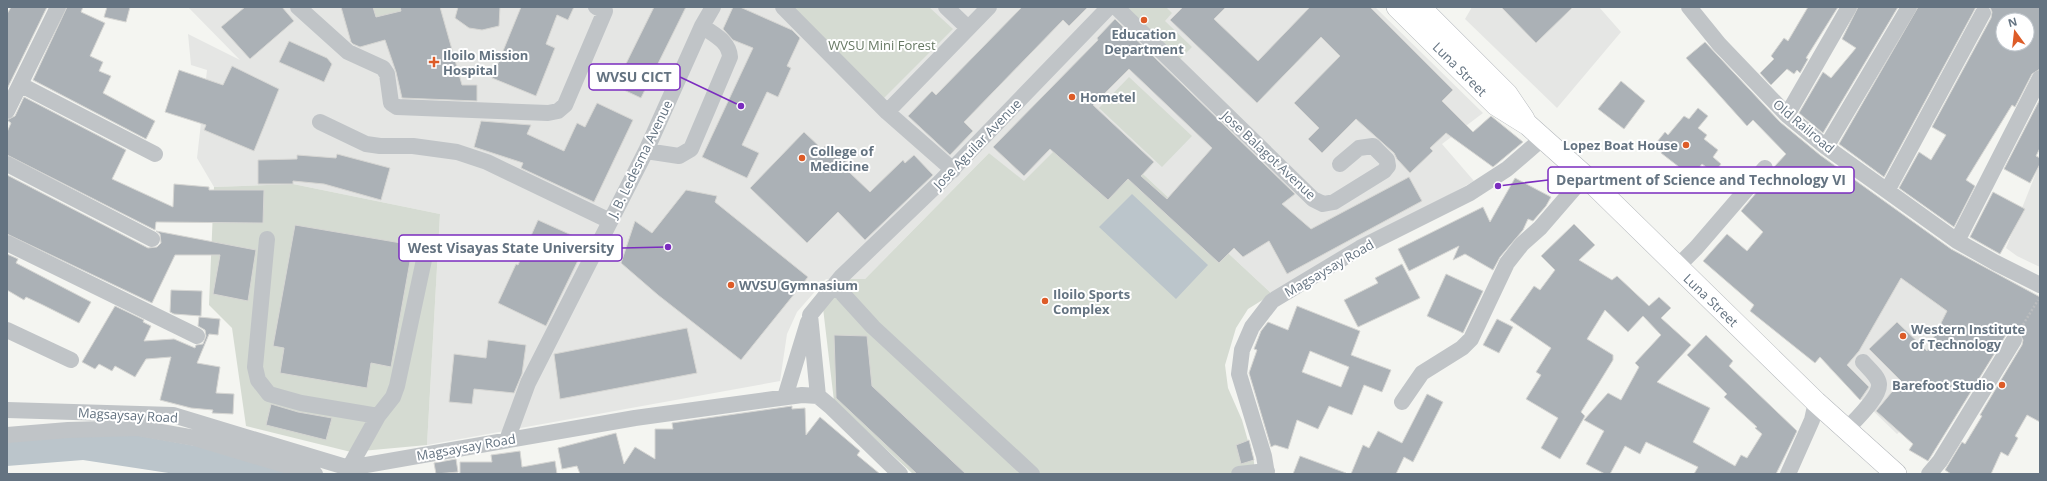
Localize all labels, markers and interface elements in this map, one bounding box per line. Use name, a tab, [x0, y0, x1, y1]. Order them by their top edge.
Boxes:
north arrow	[1995, 12, 2035, 52]
text: N	[2006, 13, 2019, 30]
marker: Education Department	[1139, 15, 1149, 25]
place label: Education Department	[1104, 25, 1184, 58]
park label: WVSU Mini Forest	[828, 36, 936, 54]
street label: Luna Street	[1429, 38, 1491, 100]
place label: Iloilo Mission Hospital	[443, 46, 528, 79]
marker: Iloilo Mission Hospital	[428, 56, 440, 68]
callout: WVSU CICT	[589, 64, 680, 90]
text: WVSU CICT	[596, 67, 672, 86]
place label: Hometel	[1080, 88, 1136, 106]
marker: Hometel	[1067, 92, 1077, 102]
street label: Jose Aguilar Avenue	[928, 95, 1025, 195]
street label: Old Railroad	[1770, 95, 1838, 157]
street label: J. B. Ledesma Avenue	[603, 97, 676, 223]
street label: Jose Balagot Avenue	[1217, 105, 1320, 203]
place label: Lopez Boat House	[1563, 136, 1678, 154]
marker: Lopez Boat House	[1681, 140, 1691, 150]
place label: College of Medicine	[810, 142, 874, 175]
marker: College of Medicine	[797, 153, 807, 163]
callout: Department of Science and Technology VI	[1548, 167, 1854, 193]
text: Department of Science and Technology VI	[1556, 170, 1846, 189]
callout: West Visayas State University	[399, 235, 622, 261]
street label: Magsaysay Road	[1281, 235, 1377, 301]
text: West Visayas State University	[408, 238, 614, 257]
street label: Luna Street	[1680, 269, 1743, 331]
place label: WVSU Gymnasium	[739, 276, 858, 294]
marker: WVSU Gymnasium	[726, 280, 736, 290]
place label: Iloilo Sports Complex	[1053, 285, 1130, 318]
marker: Iloilo Sports Complex	[1040, 296, 1050, 306]
place label: Western Institute of Technology	[1911, 320, 2026, 353]
marker: Western Institute of Technology	[1898, 331, 1908, 341]
place label: Barefoot Studio	[1892, 376, 1994, 394]
marker: Barefoot Studio	[1997, 380, 2007, 390]
street label: Magsaysay Road	[77, 403, 179, 427]
street label: Magsaysay Road	[415, 429, 517, 465]

